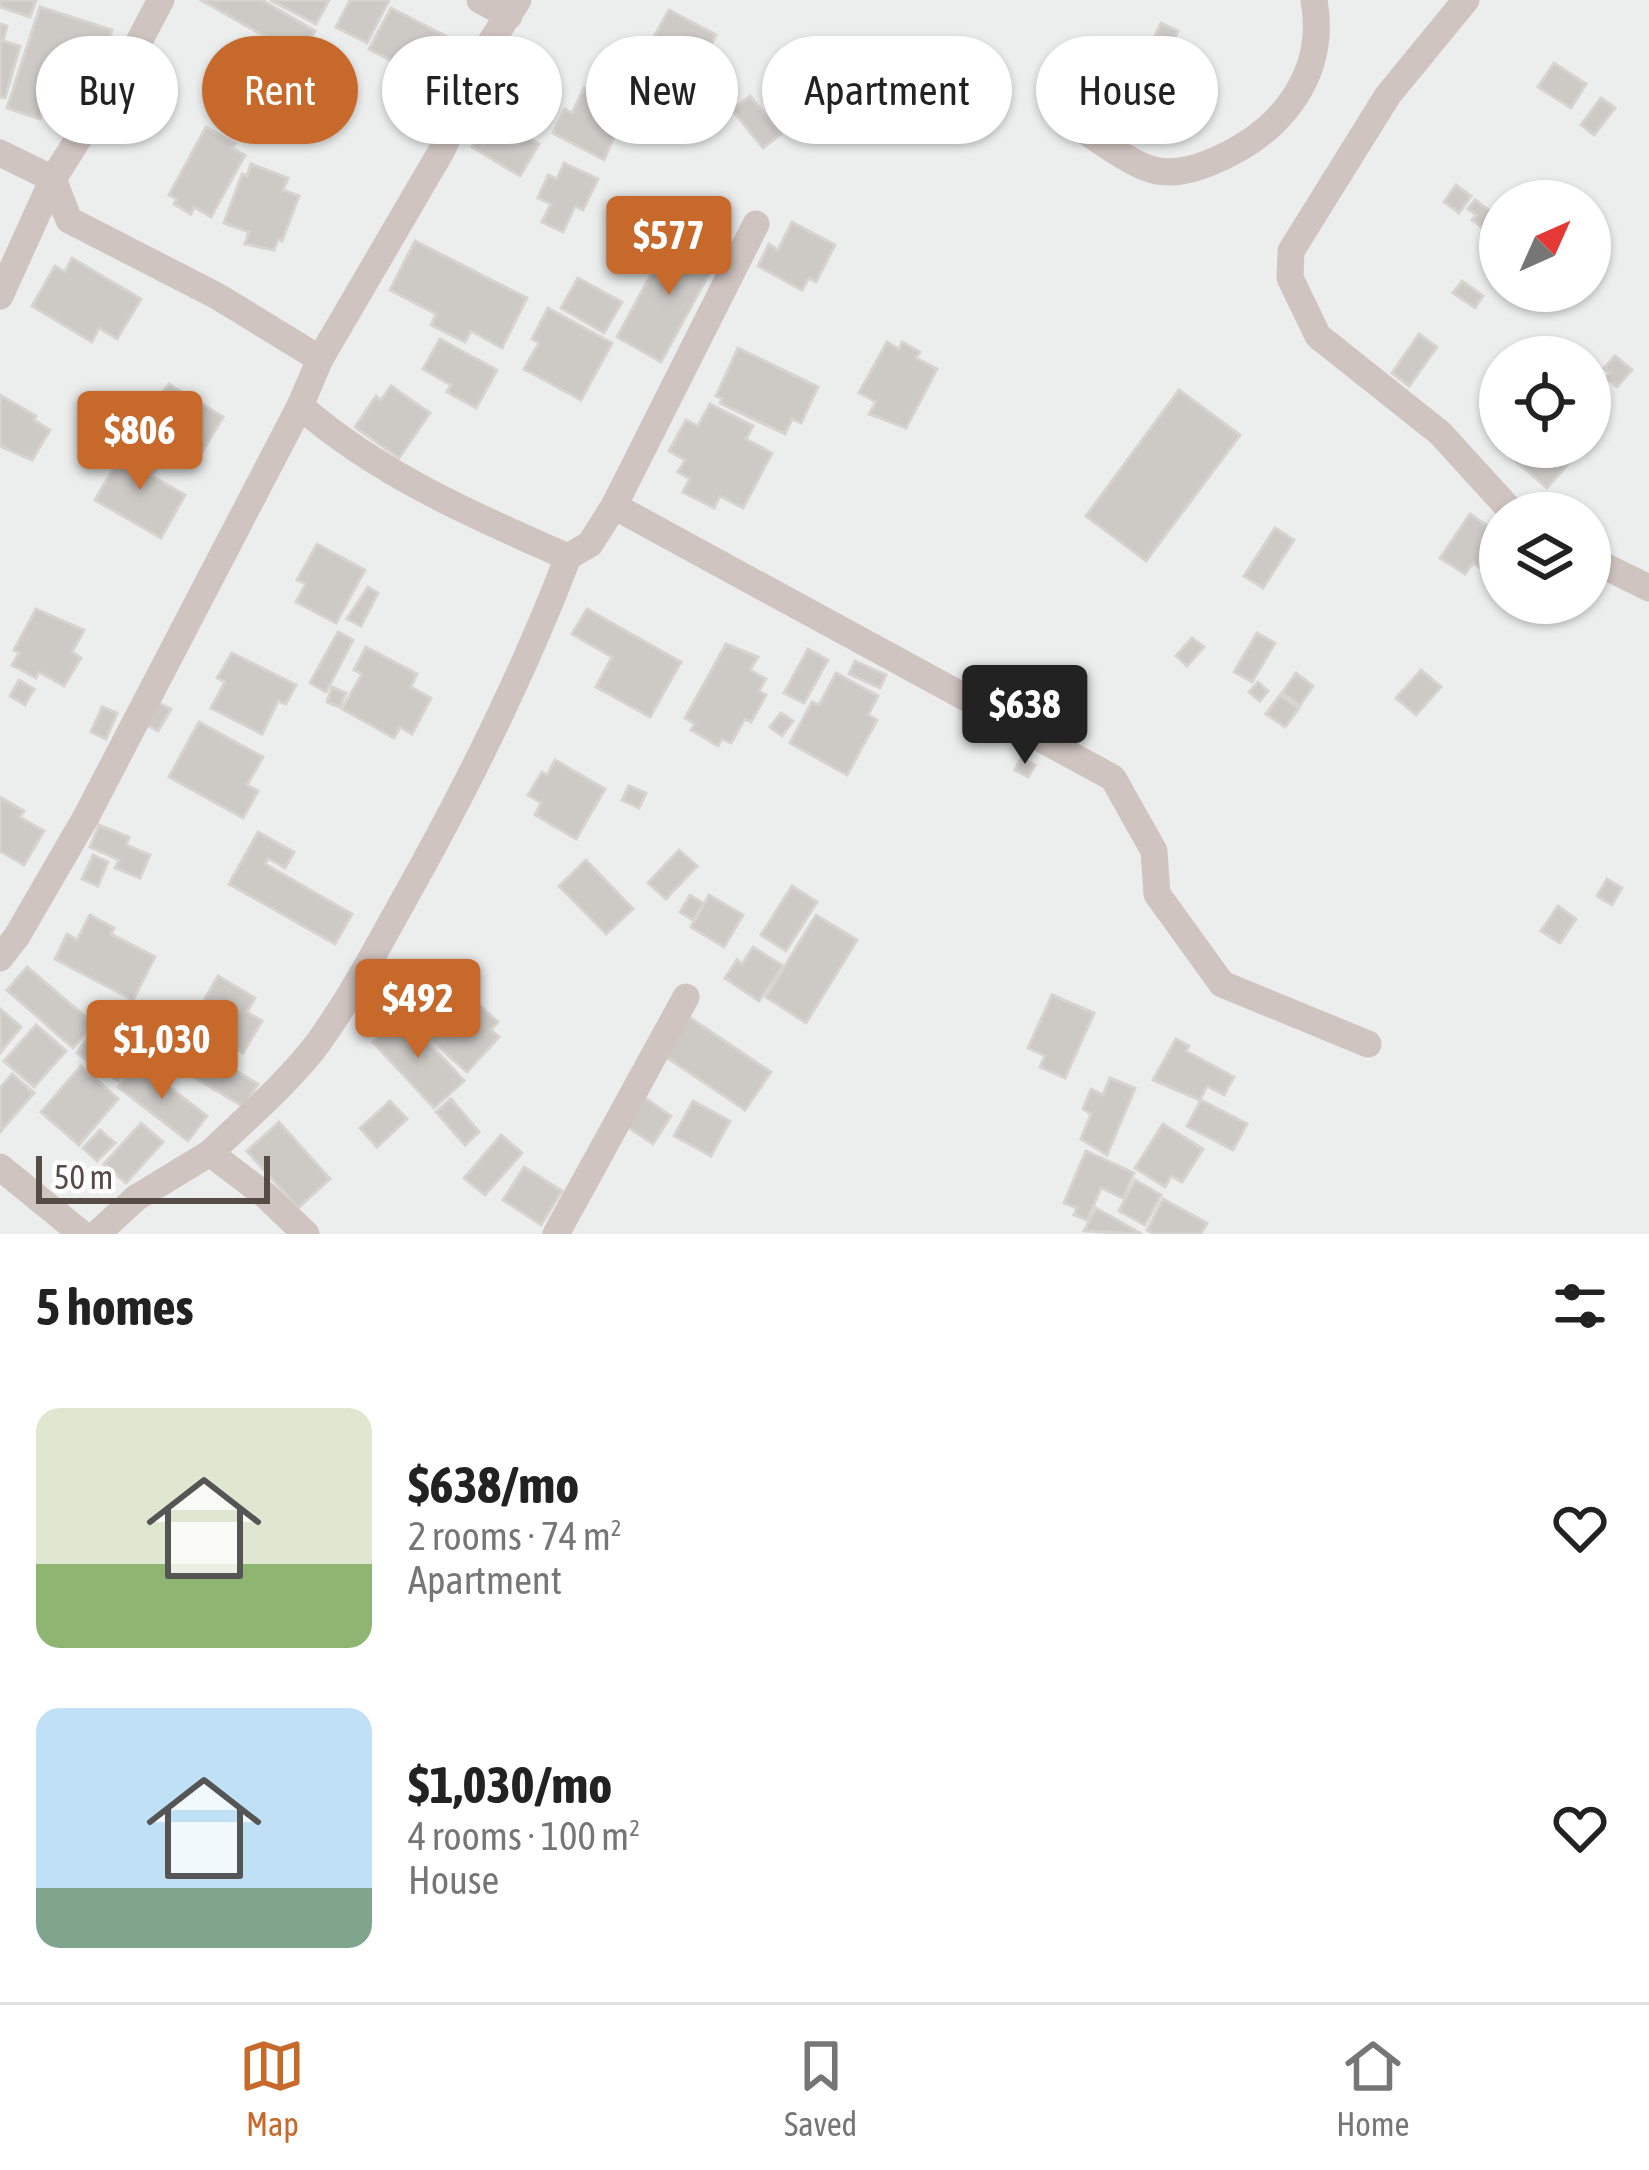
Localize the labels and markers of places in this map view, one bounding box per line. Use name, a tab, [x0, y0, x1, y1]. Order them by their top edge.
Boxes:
pin: $577	[598, 196, 740, 298]
pin: $806	[69, 391, 211, 493]
pin: $638	[954, 665, 1096, 767]
pin: $492	[347, 959, 489, 1061]
pin: $1,030	[64, 1000, 260, 1102]

